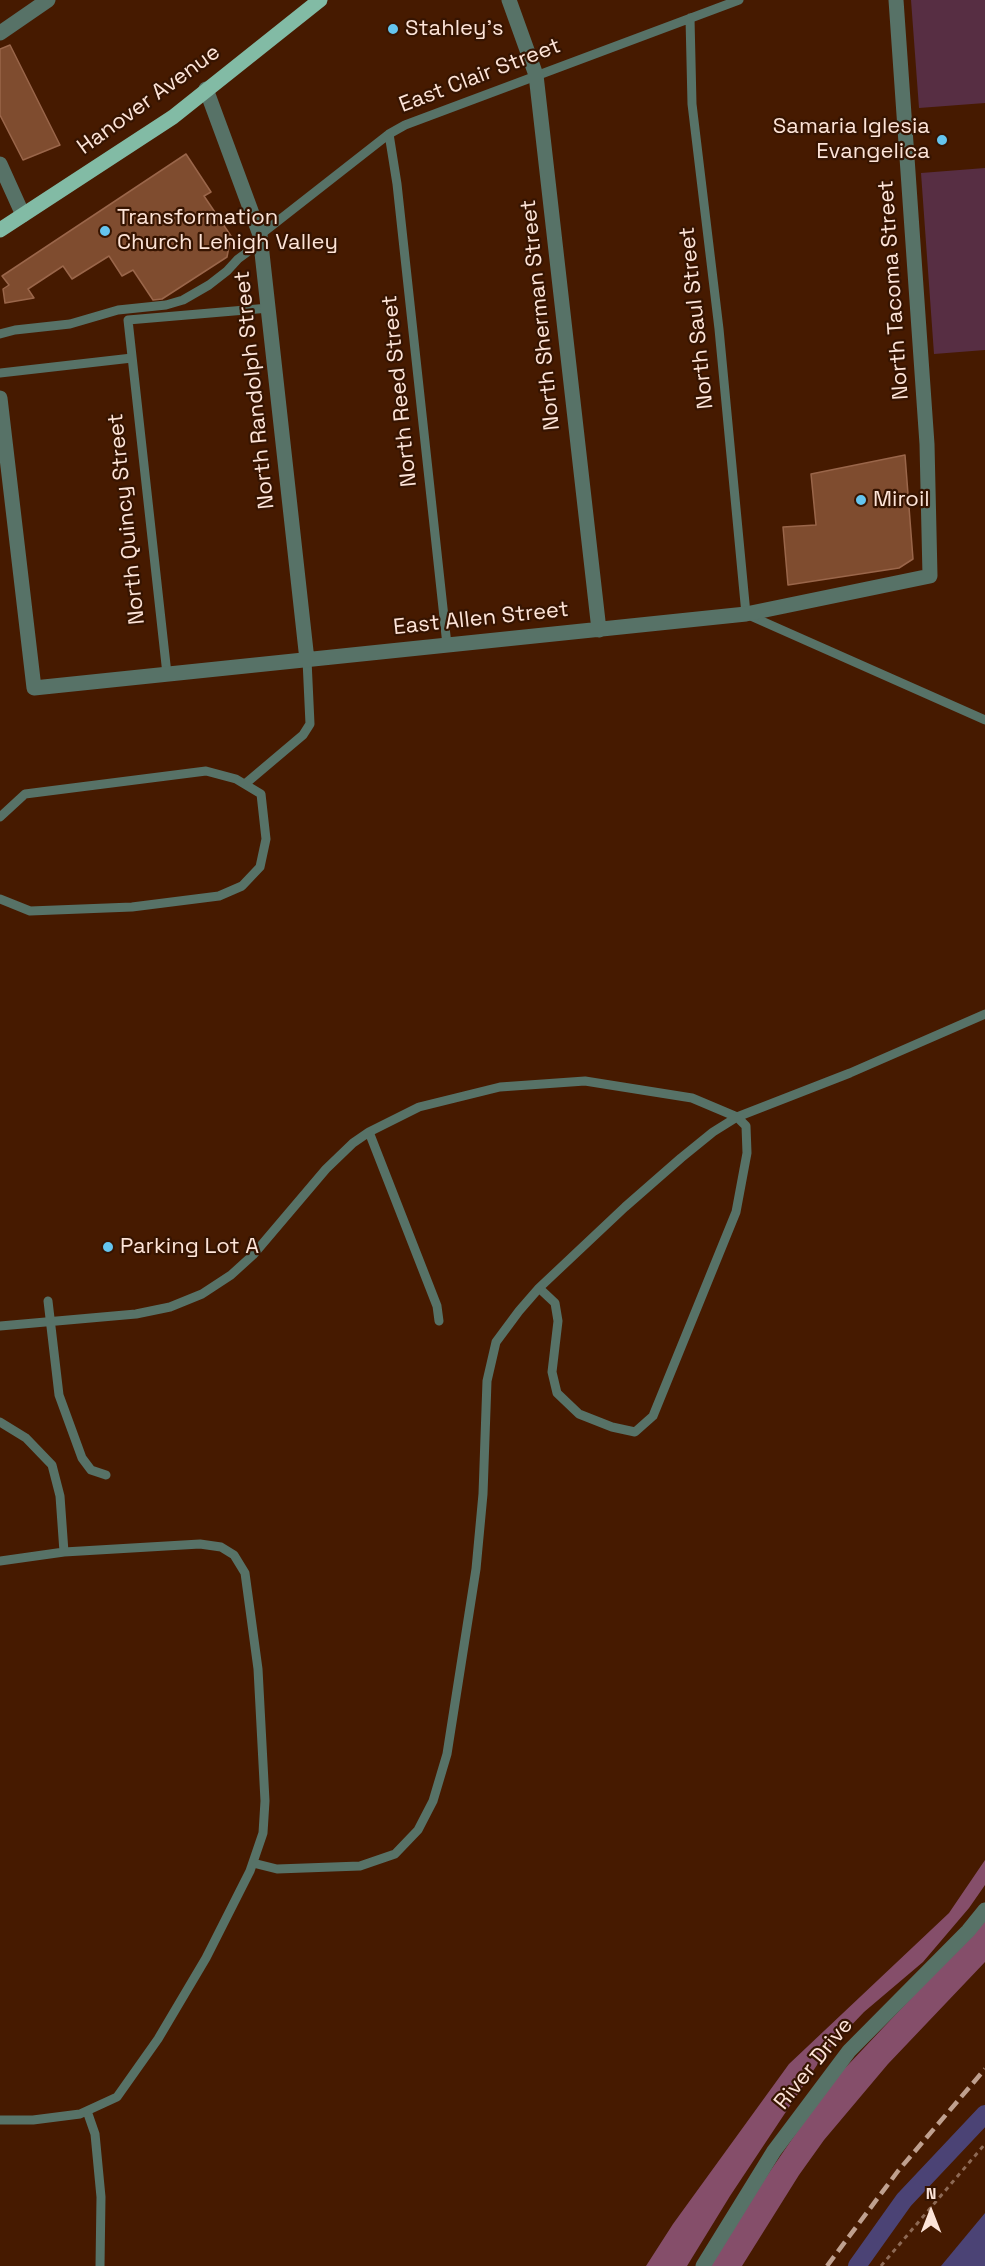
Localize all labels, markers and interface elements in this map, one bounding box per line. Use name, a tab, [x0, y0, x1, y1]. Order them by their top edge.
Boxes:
place label: Stahley's	[405, 16, 504, 42]
marker: Stahley's	[386, 22, 400, 36]
street label: East Clair Street	[396, 33, 564, 119]
street label: Hanover Avenue	[73, 39, 225, 161]
place label: Samaria Iglesia Evangelica	[773, 114, 930, 166]
marker: Samaria Iglesia Evangelica	[935, 133, 949, 147]
street label: North Tacoma Street	[873, 179, 915, 401]
street label: North Sherman Street	[516, 198, 566, 432]
place label: Transformation Church Lehigh Valley	[117, 205, 338, 256]
marker: Transformation Church Lehigh Valley	[98, 224, 112, 238]
street label: North Saul Street	[674, 225, 720, 411]
street label: North Randolph Street	[229, 270, 281, 510]
street label: North Reed Street	[377, 294, 423, 488]
street label: North Quincy Street	[103, 412, 151, 626]
place label: Miroil	[873, 487, 930, 513]
marker: Miroil	[854, 493, 868, 507]
street label: East Allen Street	[392, 597, 570, 641]
place label: Parking Lot A	[120, 1234, 259, 1260]
marker: Parking Lot A	[101, 1240, 115, 1254]
street label: River Drive	[769, 2013, 859, 2115]
north arrow	[901, 2182, 961, 2242]
text: N	[926, 2183, 936, 2204]

